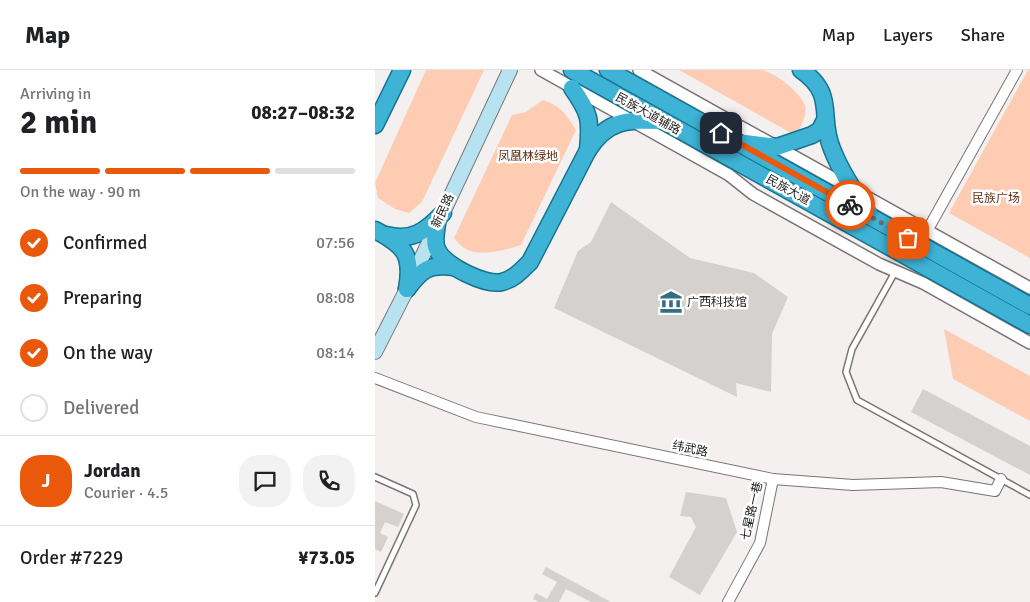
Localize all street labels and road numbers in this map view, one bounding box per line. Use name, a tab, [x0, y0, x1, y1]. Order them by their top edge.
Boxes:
street label: 民族大道辅路	[613, 90, 683, 138]
street label: 民族大道	[763, 172, 813, 208]
street label: 新民路	[429, 192, 457, 230]
street label: 纬武路	[671, 438, 709, 460]
street label: 七星路一巷	[738, 480, 766, 542]

